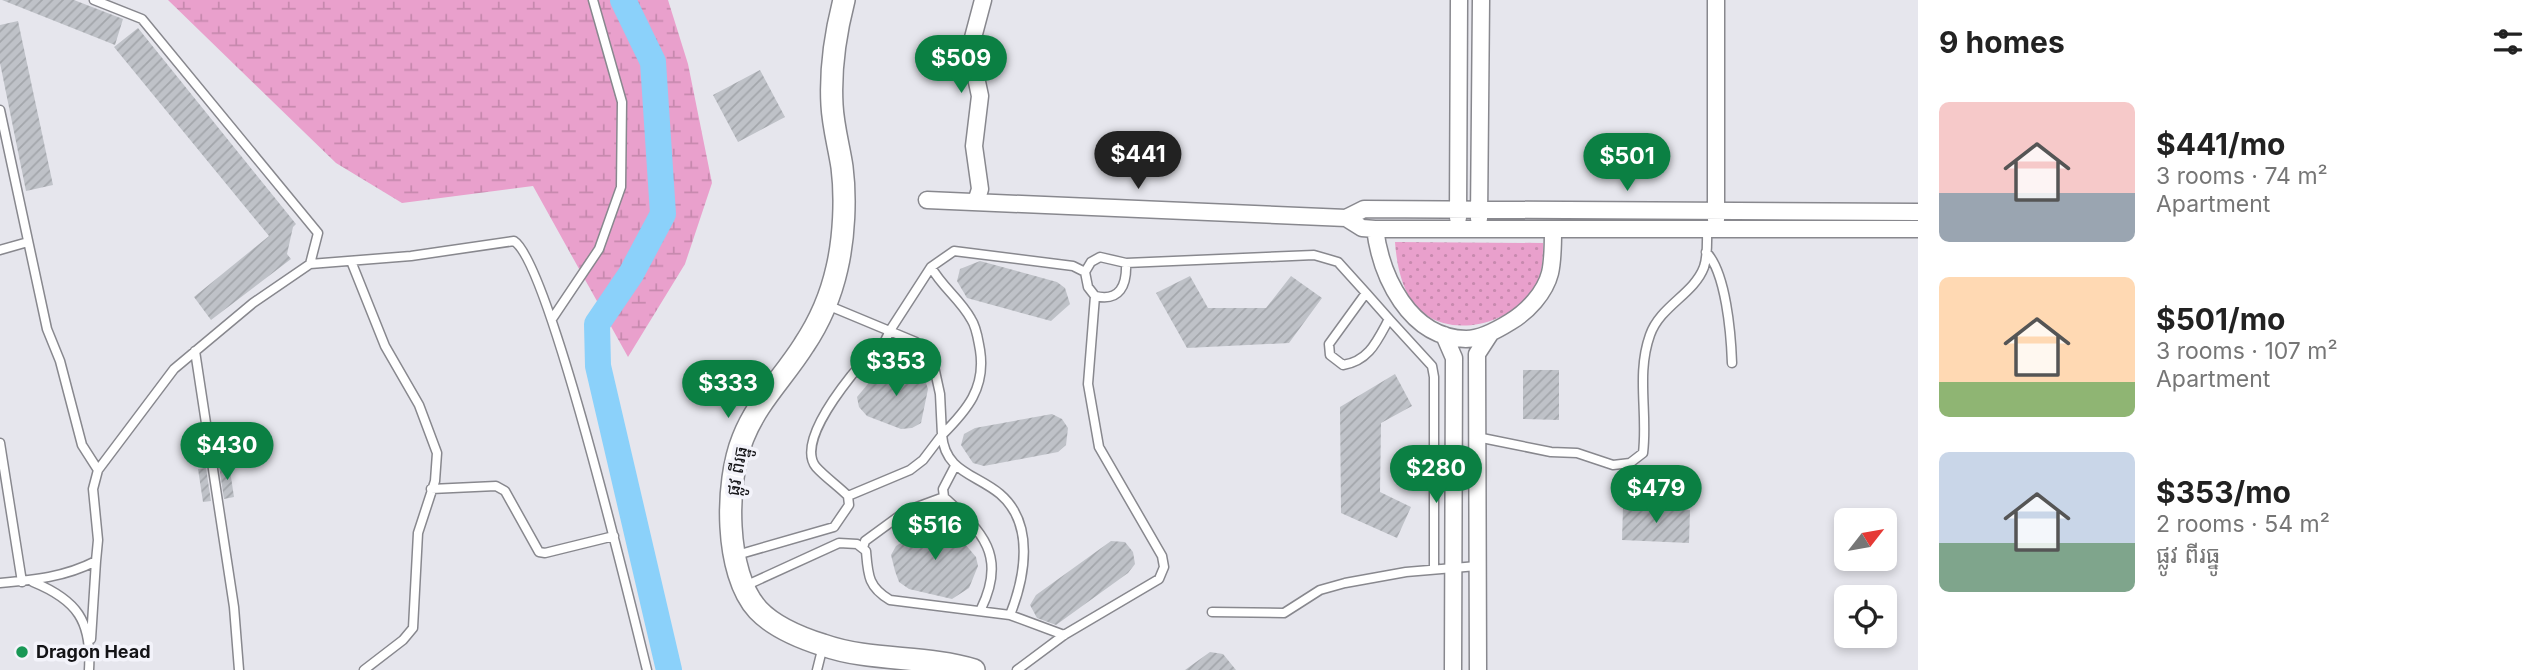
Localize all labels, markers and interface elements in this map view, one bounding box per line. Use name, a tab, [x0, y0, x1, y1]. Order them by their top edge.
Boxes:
icon: filters	[2489, 23, 2527, 61]
text: 9 homes	[1939, 24, 2065, 60]
pin: $509	[920, 36, 1002, 95]
text: $509	[931, 44, 991, 72]
text: $441/mo	[2156, 126, 2285, 162]
icon: home	[1995, 130, 2079, 214]
pin: $441	[1097, 132, 1179, 191]
pin: $501	[1586, 134, 1668, 193]
text: $441	[1110, 140, 1166, 168]
text: $501	[1599, 142, 1655, 170]
text: 3 rooms · 74 m²	[2156, 162, 2328, 190]
text: Apartment	[2156, 190, 2270, 218]
text: $501/mo	[2156, 301, 2285, 337]
icon: home	[1995, 305, 2079, 389]
text: 3 rooms · 107 m²	[2156, 337, 2338, 365]
pin: $353	[855, 338, 937, 398]
text: $353	[866, 347, 926, 375]
pin: $333	[687, 360, 769, 420]
text: Apartment	[2156, 365, 2270, 393]
text: $333	[698, 369, 758, 397]
pin: $430	[186, 422, 268, 482]
text: $430	[197, 431, 257, 459]
street label: ផ្លូវ ពីរធ្នូ	[722, 444, 757, 499]
pin: $280	[1395, 446, 1477, 505]
text: $280	[1406, 454, 1466, 482]
pin: $479	[1615, 466, 1697, 525]
text: $479	[1627, 474, 1685, 502]
text: $353/mo	[2156, 474, 2291, 510]
icon: home	[1995, 480, 2079, 564]
pin: $516	[894, 503, 976, 562]
north arrow	[1834, 508, 1897, 570]
map controls	[1834, 508, 1897, 648]
text: 2 rooms · 54 m²	[2156, 510, 2330, 538]
text: $516	[908, 511, 962, 539]
text: ផ្លូវ ពីរធ្នូ	[2156, 541, 2220, 569]
button: locate	[1834, 585, 1897, 648]
place label: Dragon Head	[36, 641, 151, 662]
marker: Dragon Head	[14, 644, 30, 660]

